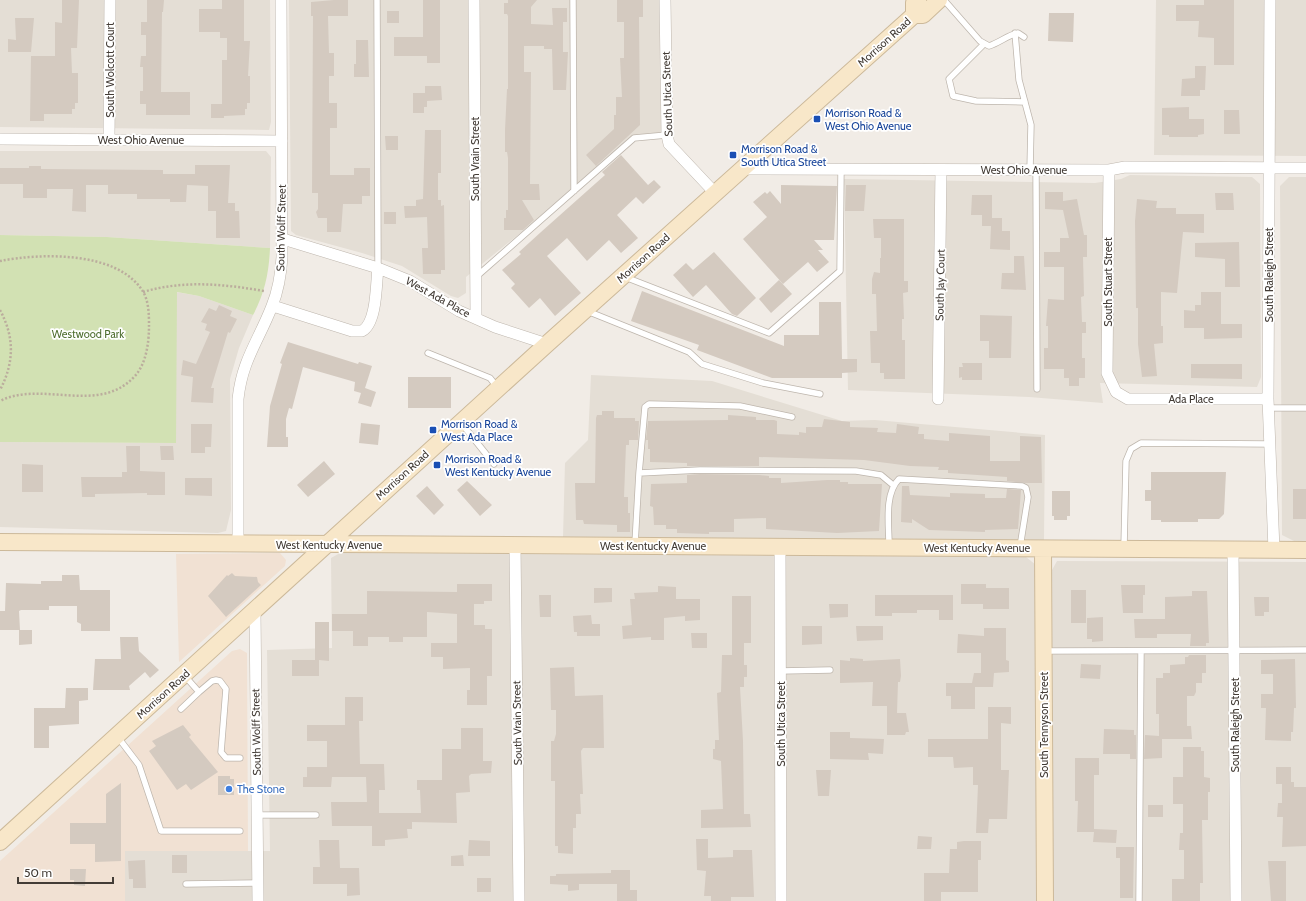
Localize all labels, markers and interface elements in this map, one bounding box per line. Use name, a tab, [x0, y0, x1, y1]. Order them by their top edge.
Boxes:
street label: Morrison Road	[854, 14, 914, 70]
street label: South Wolcott Court	[103, 22, 117, 118]
street label: South Utica Street	[659, 51, 675, 137]
place label: Morrison Road & West Ohio Avenue	[825, 106, 912, 133]
marker: Morrison Road & West Ohio Avenue	[812, 114, 822, 124]
street label: South Vrain Street	[468, 116, 482, 201]
street label: West Ohio Avenue	[98, 133, 185, 147]
place label: Morrison Road & South Utica Street	[741, 142, 827, 169]
marker: Morrison Road & South Utica Street	[728, 150, 738, 160]
street label: West Ohio Avenue	[981, 163, 1068, 177]
street label: South Wolff Street	[273, 184, 289, 272]
street label: South Raleigh Street	[1262, 227, 1276, 322]
street label: Morrison Road	[613, 230, 673, 286]
street label: South Stuart Street	[1101, 237, 1115, 327]
street label: South Jay Court	[932, 249, 948, 321]
street label: West Ada Place	[403, 274, 473, 321]
park label: Westwood Park	[52, 327, 124, 341]
street label: Ada Place	[1168, 392, 1214, 406]
place label: Morrison Road & West Ada Place	[441, 417, 518, 444]
marker: Morrison Road & West Ada Place	[428, 425, 438, 435]
street label: Morrison Road	[372, 447, 432, 503]
place label: Morrison Road & West Kentucky Avenue	[445, 452, 552, 479]
marker: Morrison Road & West Kentucky Avenue	[432, 460, 442, 470]
street label: West Kentucky Avenue	[276, 538, 382, 552]
street label: West Kentucky Avenue	[600, 539, 706, 553]
street label: West Kentucky Avenue	[924, 541, 1030, 555]
street label: Morrison Road	[133, 666, 193, 722]
street label: South Tennyson Street	[1037, 672, 1051, 778]
street label: South Raleigh Street	[1228, 677, 1242, 772]
street label: South Vrain Street	[509, 680, 525, 765]
street label: South Utica Street	[774, 681, 788, 767]
street label: South Wolff Street	[248, 688, 264, 776]
place label: The Stone	[237, 782, 285, 796]
marker: The Stone	[224, 784, 234, 794]
scale bar	[18, 859, 113, 885]
text: 50 m	[24, 865, 52, 880]

